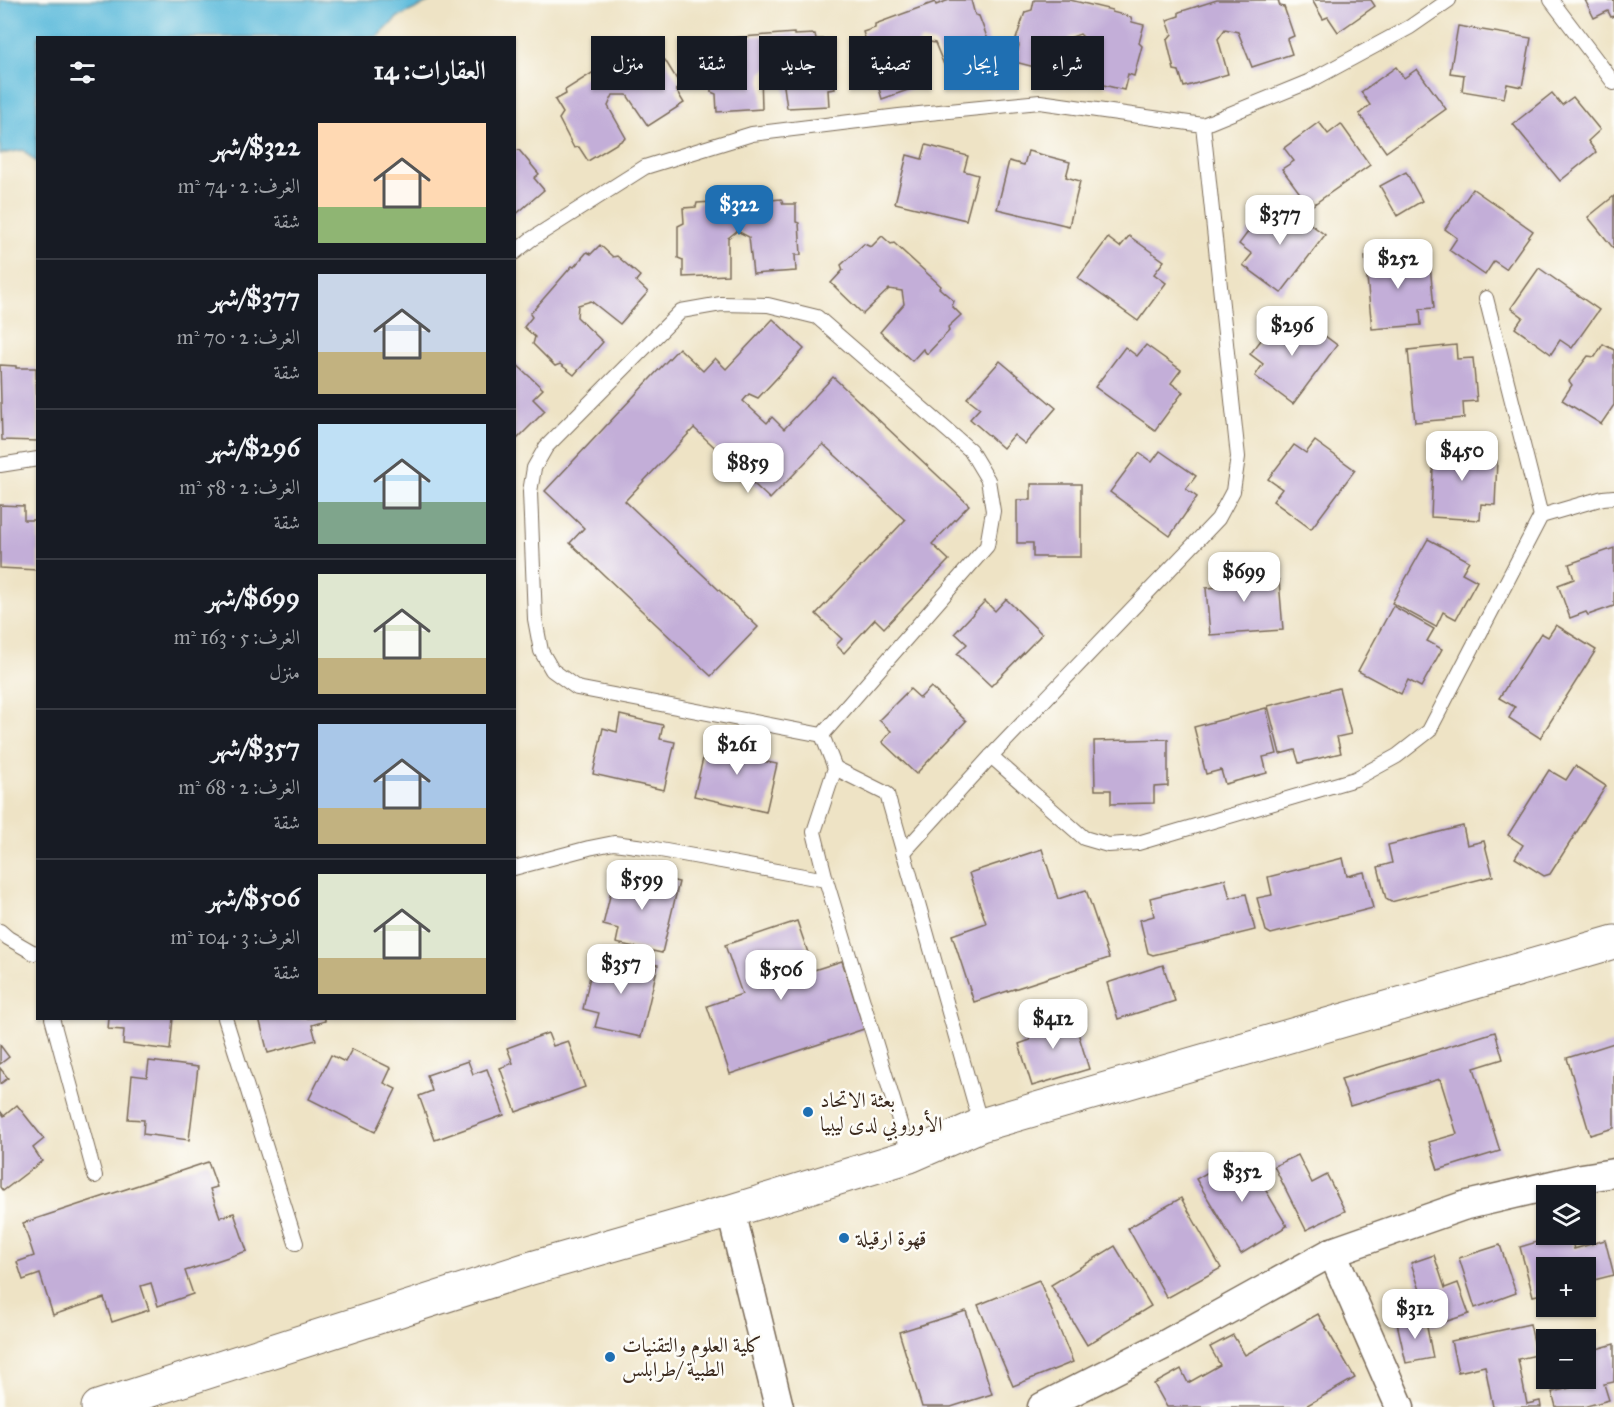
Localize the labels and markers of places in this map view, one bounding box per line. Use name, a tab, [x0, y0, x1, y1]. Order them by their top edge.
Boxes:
pin: $322	[703, 185, 775, 236]
pin: $377	[1244, 195, 1316, 246]
pin: $252	[1362, 239, 1434, 290]
pin: $296	[1256, 306, 1328, 357]
pin: $450	[1426, 431, 1498, 482]
pin: $859	[712, 443, 784, 494]
pin: $699	[1208, 552, 1280, 603]
pin: $261	[701, 725, 773, 776]
pin: $599	[606, 860, 678, 911]
pin: $357	[585, 944, 657, 995]
pin: $506	[745, 950, 817, 1001]
pin: $412	[1017, 999, 1089, 1050]
place label: بعثة الاتحاد الأوروبي لدى ليبيا	[820, 1087, 943, 1141]
marker: بعثة الاتحاد الأوروبي لدى ليبيا	[801, 1105, 815, 1119]
pin: $352	[1206, 1152, 1278, 1203]
place label: قهوة ارقيلة	[855, 1225, 927, 1251]
marker: قهوة ارقيلة	[837, 1231, 851, 1245]
pin: $312	[1379, 1289, 1451, 1340]
place label: كلية العلوم والتقنيات الطبية /طرابلس	[622, 1332, 762, 1383]
marker: كلية العلوم والتقنيات الطبية /طرابلس	[603, 1350, 617, 1364]

